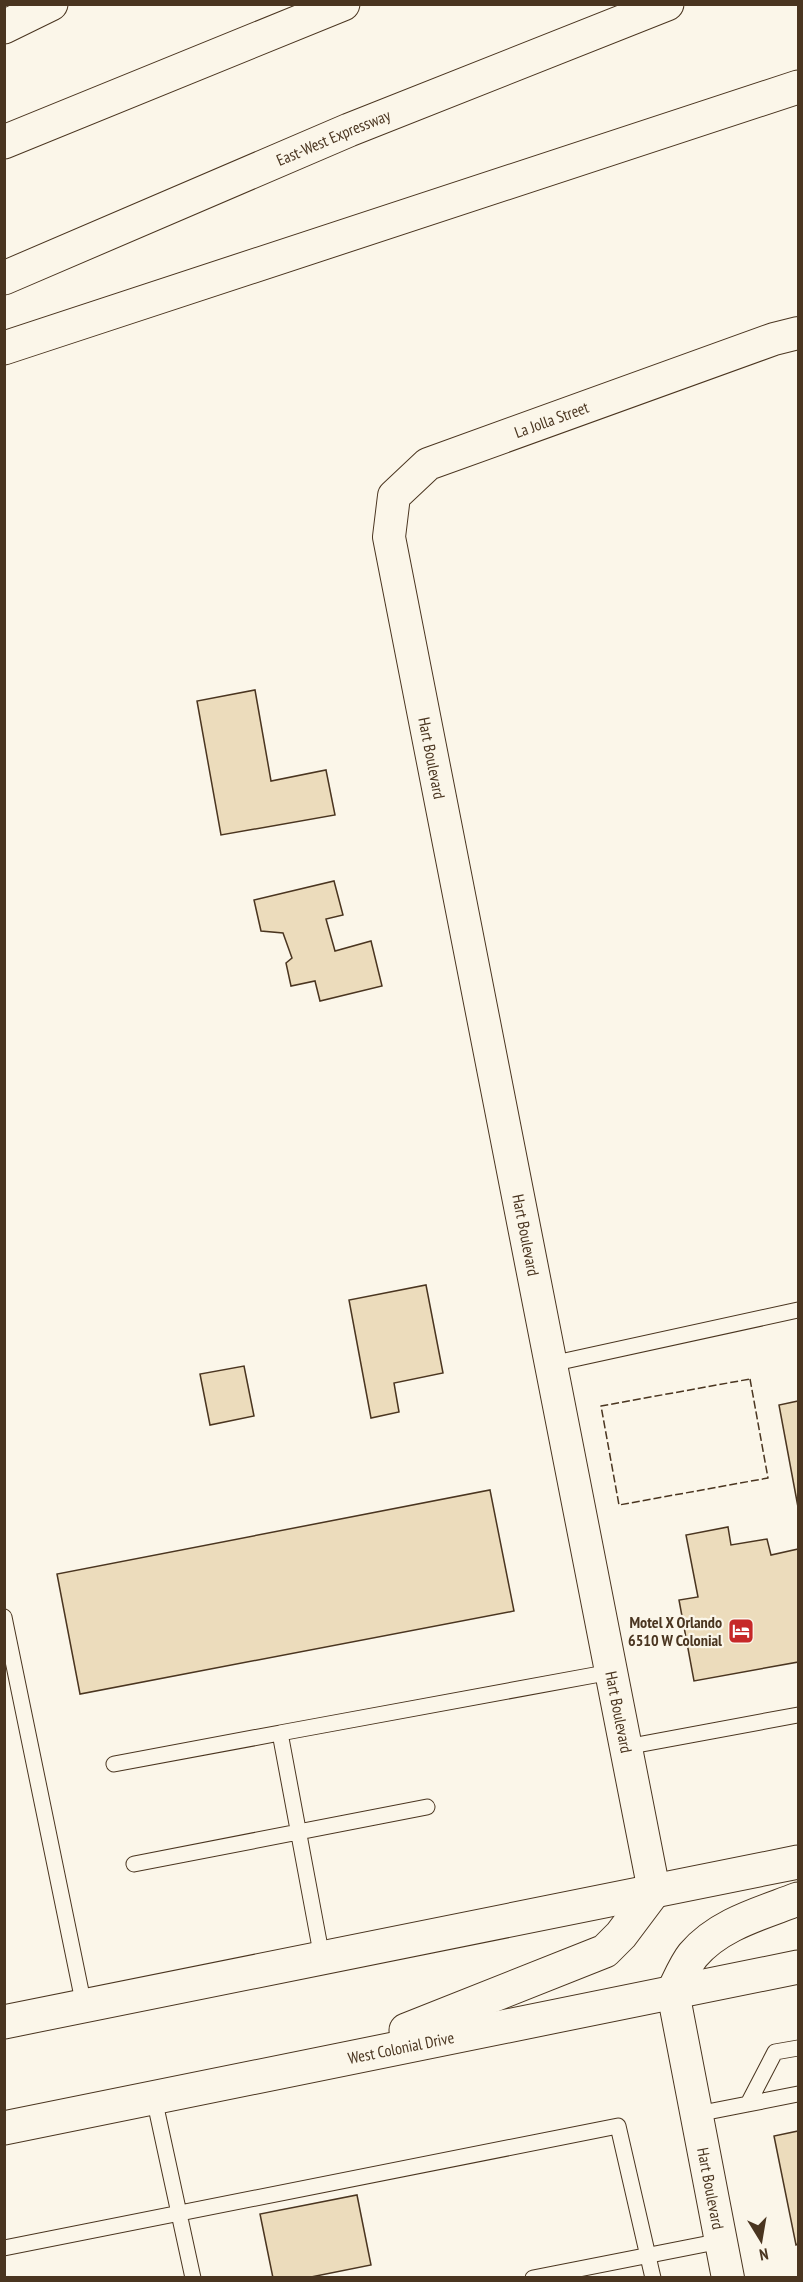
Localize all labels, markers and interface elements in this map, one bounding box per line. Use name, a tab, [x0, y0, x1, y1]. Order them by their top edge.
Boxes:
street label: East-West Expressway	[273, 105, 393, 170]
street label: La Jolla Street	[512, 397, 592, 442]
street label: Hart Boulevard	[414, 715, 450, 801]
street label: Hart Boulevard	[508, 1192, 544, 1278]
place label: Motel X Orlando 6510 W Colonial	[628, 1612, 722, 1650]
hotel icon: Motel X Orlando 6510 W Colonial	[726, 1616, 756, 1646]
street label: Hart Boulevard	[601, 1669, 637, 1755]
street label: West Colonial Drive	[346, 2027, 456, 2068]
street label: Hart Boulevard	[693, 2146, 728, 2231]
north arrow	[731, 2210, 791, 2270]
text: N	[758, 2244, 770, 2265]

